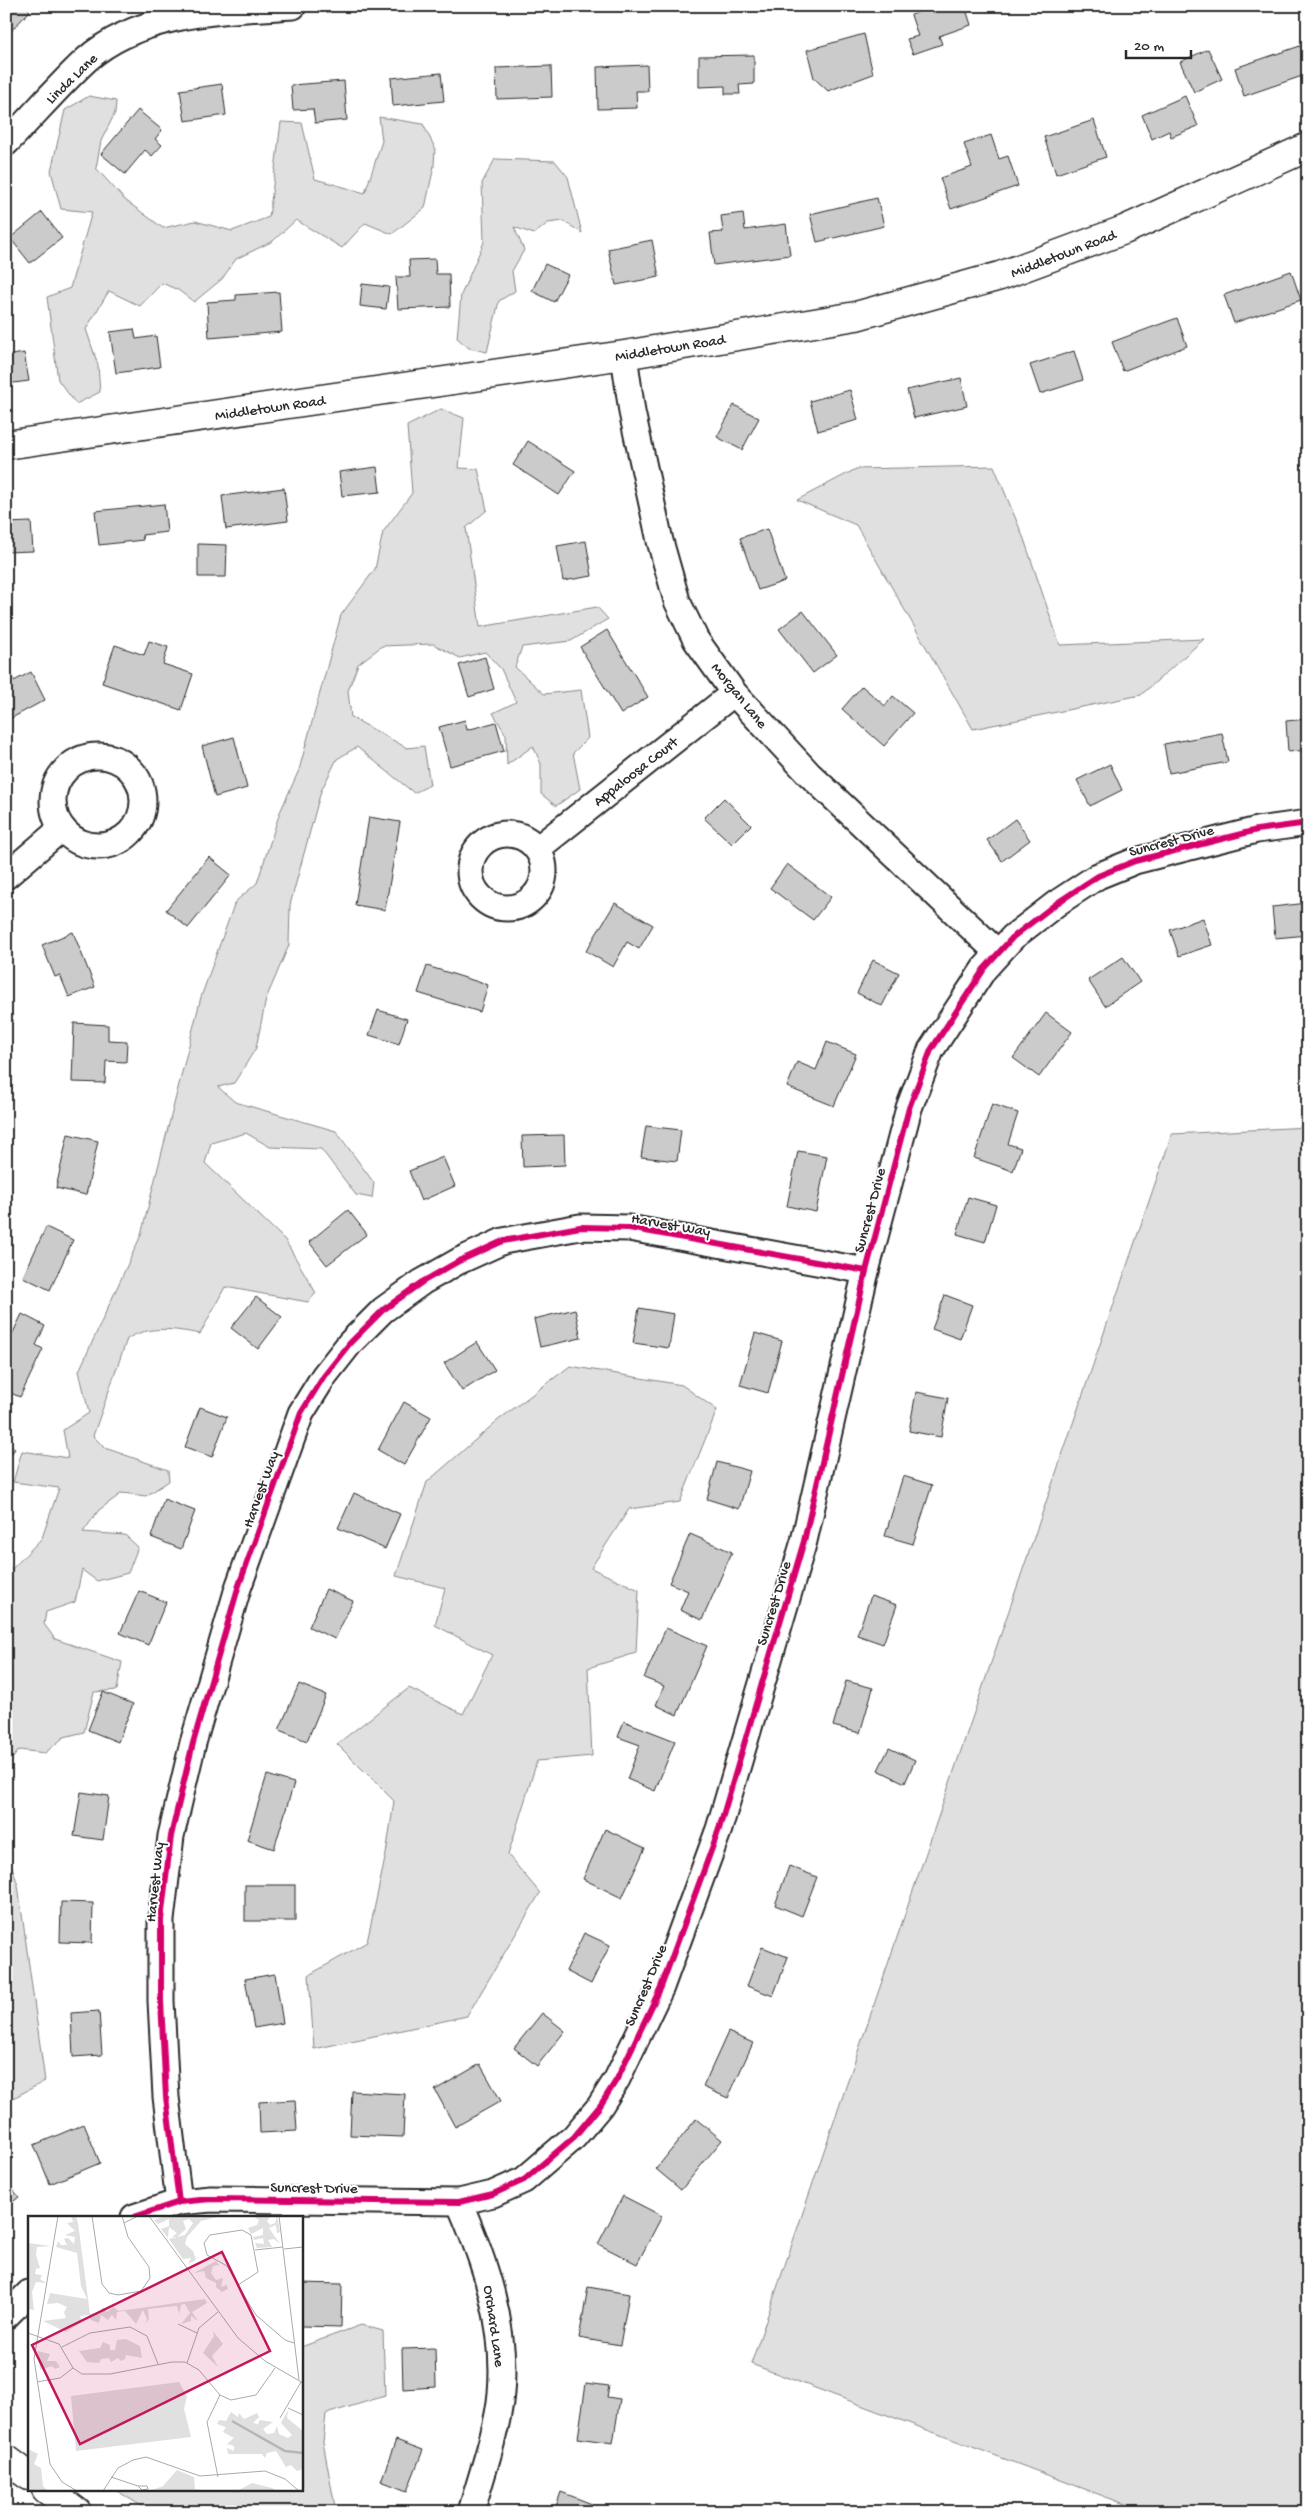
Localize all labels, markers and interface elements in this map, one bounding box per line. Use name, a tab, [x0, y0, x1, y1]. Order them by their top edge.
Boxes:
scale bar	[1126, 28, 1192, 60]
text: 20 m	[1134, 38, 1164, 56]
street label: Linda Lane	[43, 50, 102, 109]
street label: Middletown Road	[1009, 226, 1120, 283]
street label: Middletown Road	[614, 331, 728, 367]
street label: Middletown Road	[214, 392, 328, 426]
street label: Morgan Lane	[706, 660, 771, 733]
street label: Appaloosa Court	[590, 733, 684, 811]
street label: Suncrest Drive	[1127, 822, 1216, 862]
street label: Suncrest Drive	[851, 1166, 891, 1255]
street label: Harvest Way	[630, 1210, 712, 1242]
street label: Harvest Way	[240, 1448, 284, 1530]
street label: Suncrest Drive	[754, 1559, 796, 1648]
street label: Harvest Way	[143, 1841, 169, 1923]
street label: Suncrest Drive	[622, 1942, 672, 2029]
street label: Suncrest Drive	[270, 2179, 358, 2199]
inset map	[28, 2216, 302, 2490]
street label: Orchard Lane	[478, 2284, 508, 2368]

